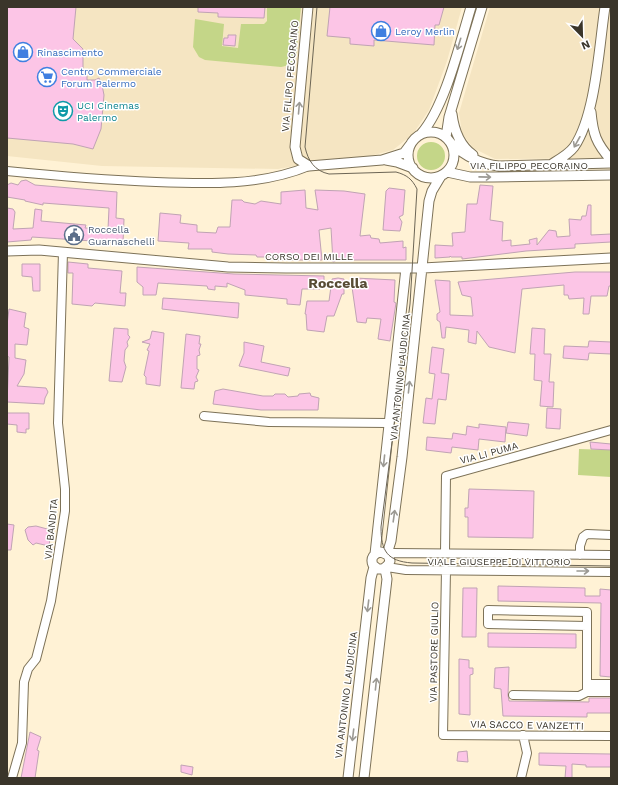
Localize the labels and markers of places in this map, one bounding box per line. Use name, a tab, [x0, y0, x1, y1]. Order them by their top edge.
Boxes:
shop icon: Leroy Merlin	[370, 20, 392, 42]
place label: Leroy Merlin	[395, 26, 455, 37]
shop icon: Rinascimento	[12, 41, 34, 63]
place label: Rinascimento	[37, 47, 103, 58]
supermarket icon: Centro Commerciale Forum Palermo	[36, 66, 58, 88]
place label: Centro Commerciale Forum Palermo	[61, 66, 162, 89]
theatre icon: UCI Cinemas Palermo	[52, 100, 74, 122]
place label: UCI Cinemas Palermo	[77, 100, 139, 123]
public building icon: Roccella Guarnaschelli	[63, 224, 85, 246]
place label: Roccella Guarnaschelli	[88, 224, 155, 247]

